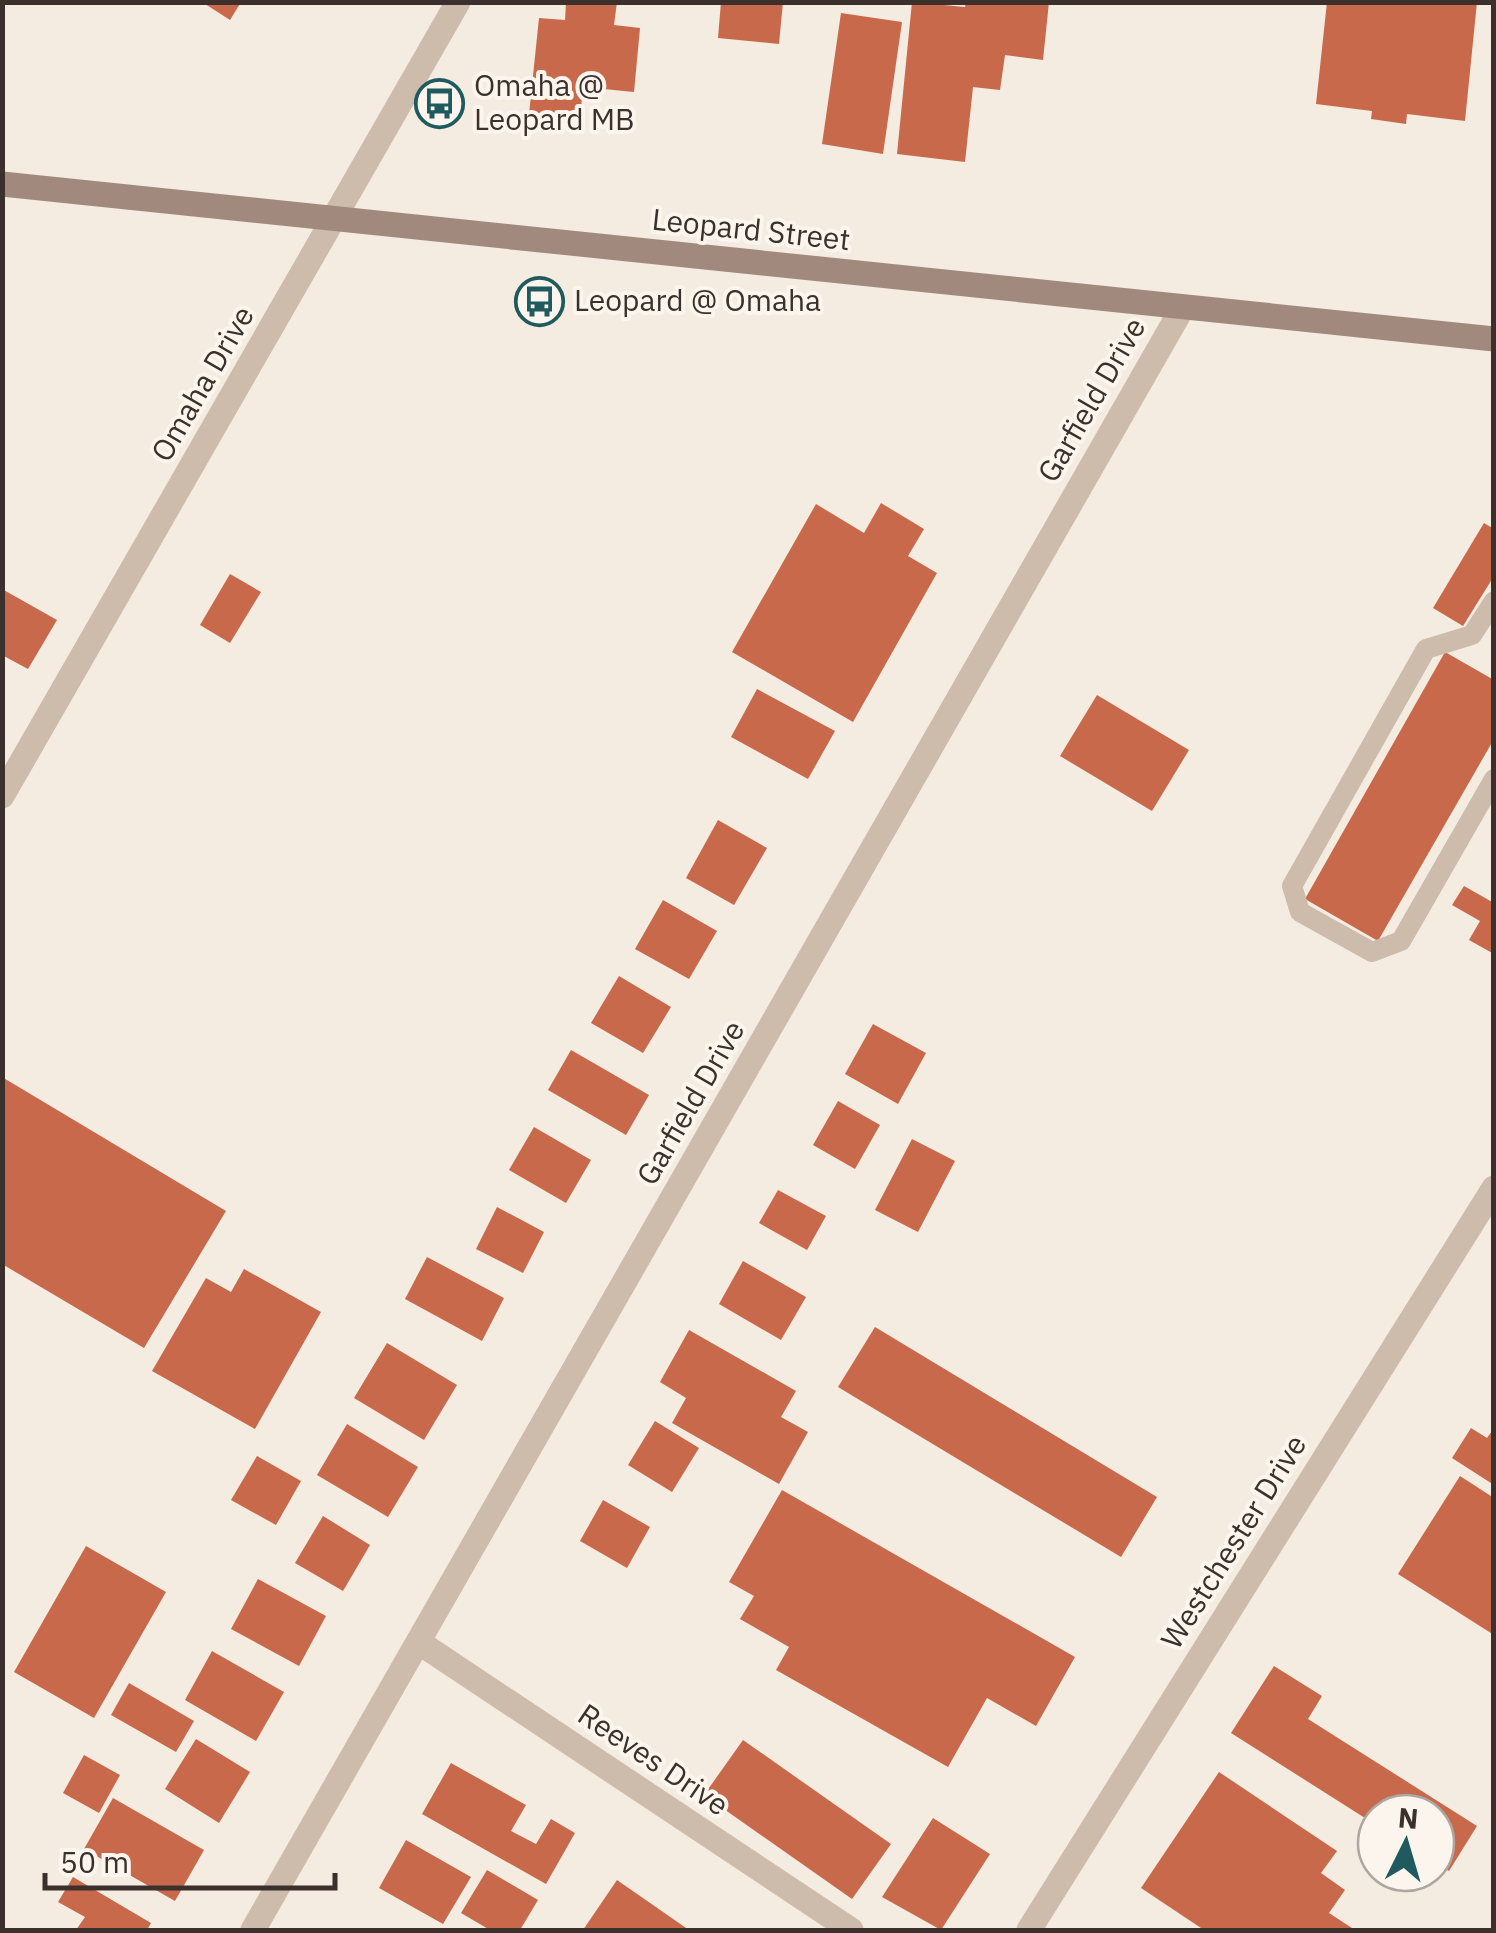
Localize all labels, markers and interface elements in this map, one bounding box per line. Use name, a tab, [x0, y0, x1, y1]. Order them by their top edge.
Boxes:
place label: Omaha @ Leopard MB	[474, 65, 635, 138]
bus stop icon: Omaha @ Leopard MB	[413, 77, 465, 129]
street label: Leopard Street	[650, 199, 852, 258]
bus stop icon: Leopard @ Omaha	[513, 275, 565, 327]
place label: Leopard @ Omaha	[574, 280, 821, 319]
street label: Omaha Drive	[142, 298, 262, 468]
street label: Garfield Drive	[1028, 310, 1154, 489]
street label: Garfield Drive	[627, 1013, 753, 1192]
street label: Westchester Drive	[1151, 1427, 1314, 1655]
street label: Reeves Drive	[571, 1694, 737, 1824]
north arrow	[1356, 1793, 1456, 1893]
text: N	[1397, 1798, 1420, 1837]
scale bar	[45, 1828, 335, 1890]
text: 50 m	[60, 1842, 129, 1881]

